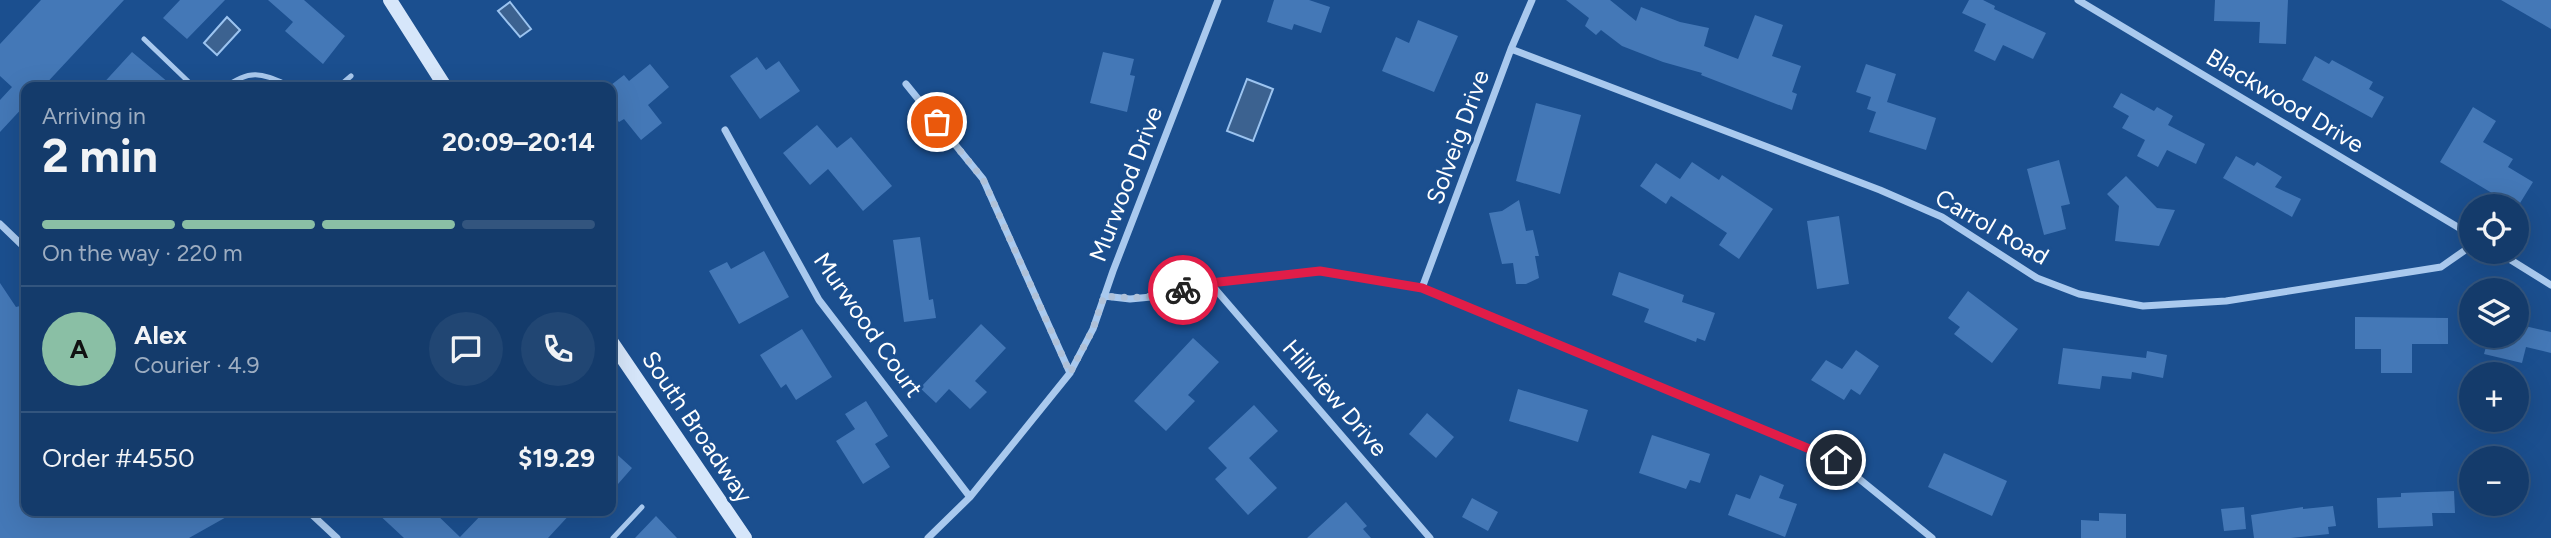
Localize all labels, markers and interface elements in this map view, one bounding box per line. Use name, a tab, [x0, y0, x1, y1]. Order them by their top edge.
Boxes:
street label: Blackwood Drive	[2201, 42, 2369, 159]
street label: Solveig Drive	[1420, 66, 1495, 208]
pin	[907, 92, 967, 152]
text: Arriving in	[42, 102, 146, 130]
street label: Murwood Drive	[1083, 102, 1168, 265]
icon: bag	[918, 103, 956, 141]
text: 20:09–20:14	[442, 126, 595, 158]
text: 2 min	[42, 128, 158, 184]
street label: Carrol Road	[1930, 182, 2054, 271]
map controls	[2459, 194, 2529, 516]
button: locate	[2459, 194, 2529, 264]
text: On the way · 220 m	[42, 239, 242, 267]
street label: Murwood Court	[808, 247, 929, 403]
courier	[1148, 255, 1218, 325]
icon: bike	[1164, 271, 1202, 309]
button: layers	[2459, 278, 2529, 348]
button: chat	[429, 312, 503, 386]
button: phone	[521, 312, 595, 386]
text: Alex	[134, 319, 187, 351]
text: A	[70, 333, 88, 365]
street label: Hillview Drive	[1277, 333, 1394, 462]
street label: South Broadway	[636, 345, 759, 508]
text: Courier · 4.9	[134, 351, 260, 379]
button: +	[2459, 362, 2529, 432]
pin	[1806, 430, 1866, 490]
icon: home	[1817, 441, 1855, 479]
text: Order #4550	[42, 442, 195, 474]
text: $19.29	[518, 442, 595, 474]
button: −	[2459, 446, 2529, 516]

